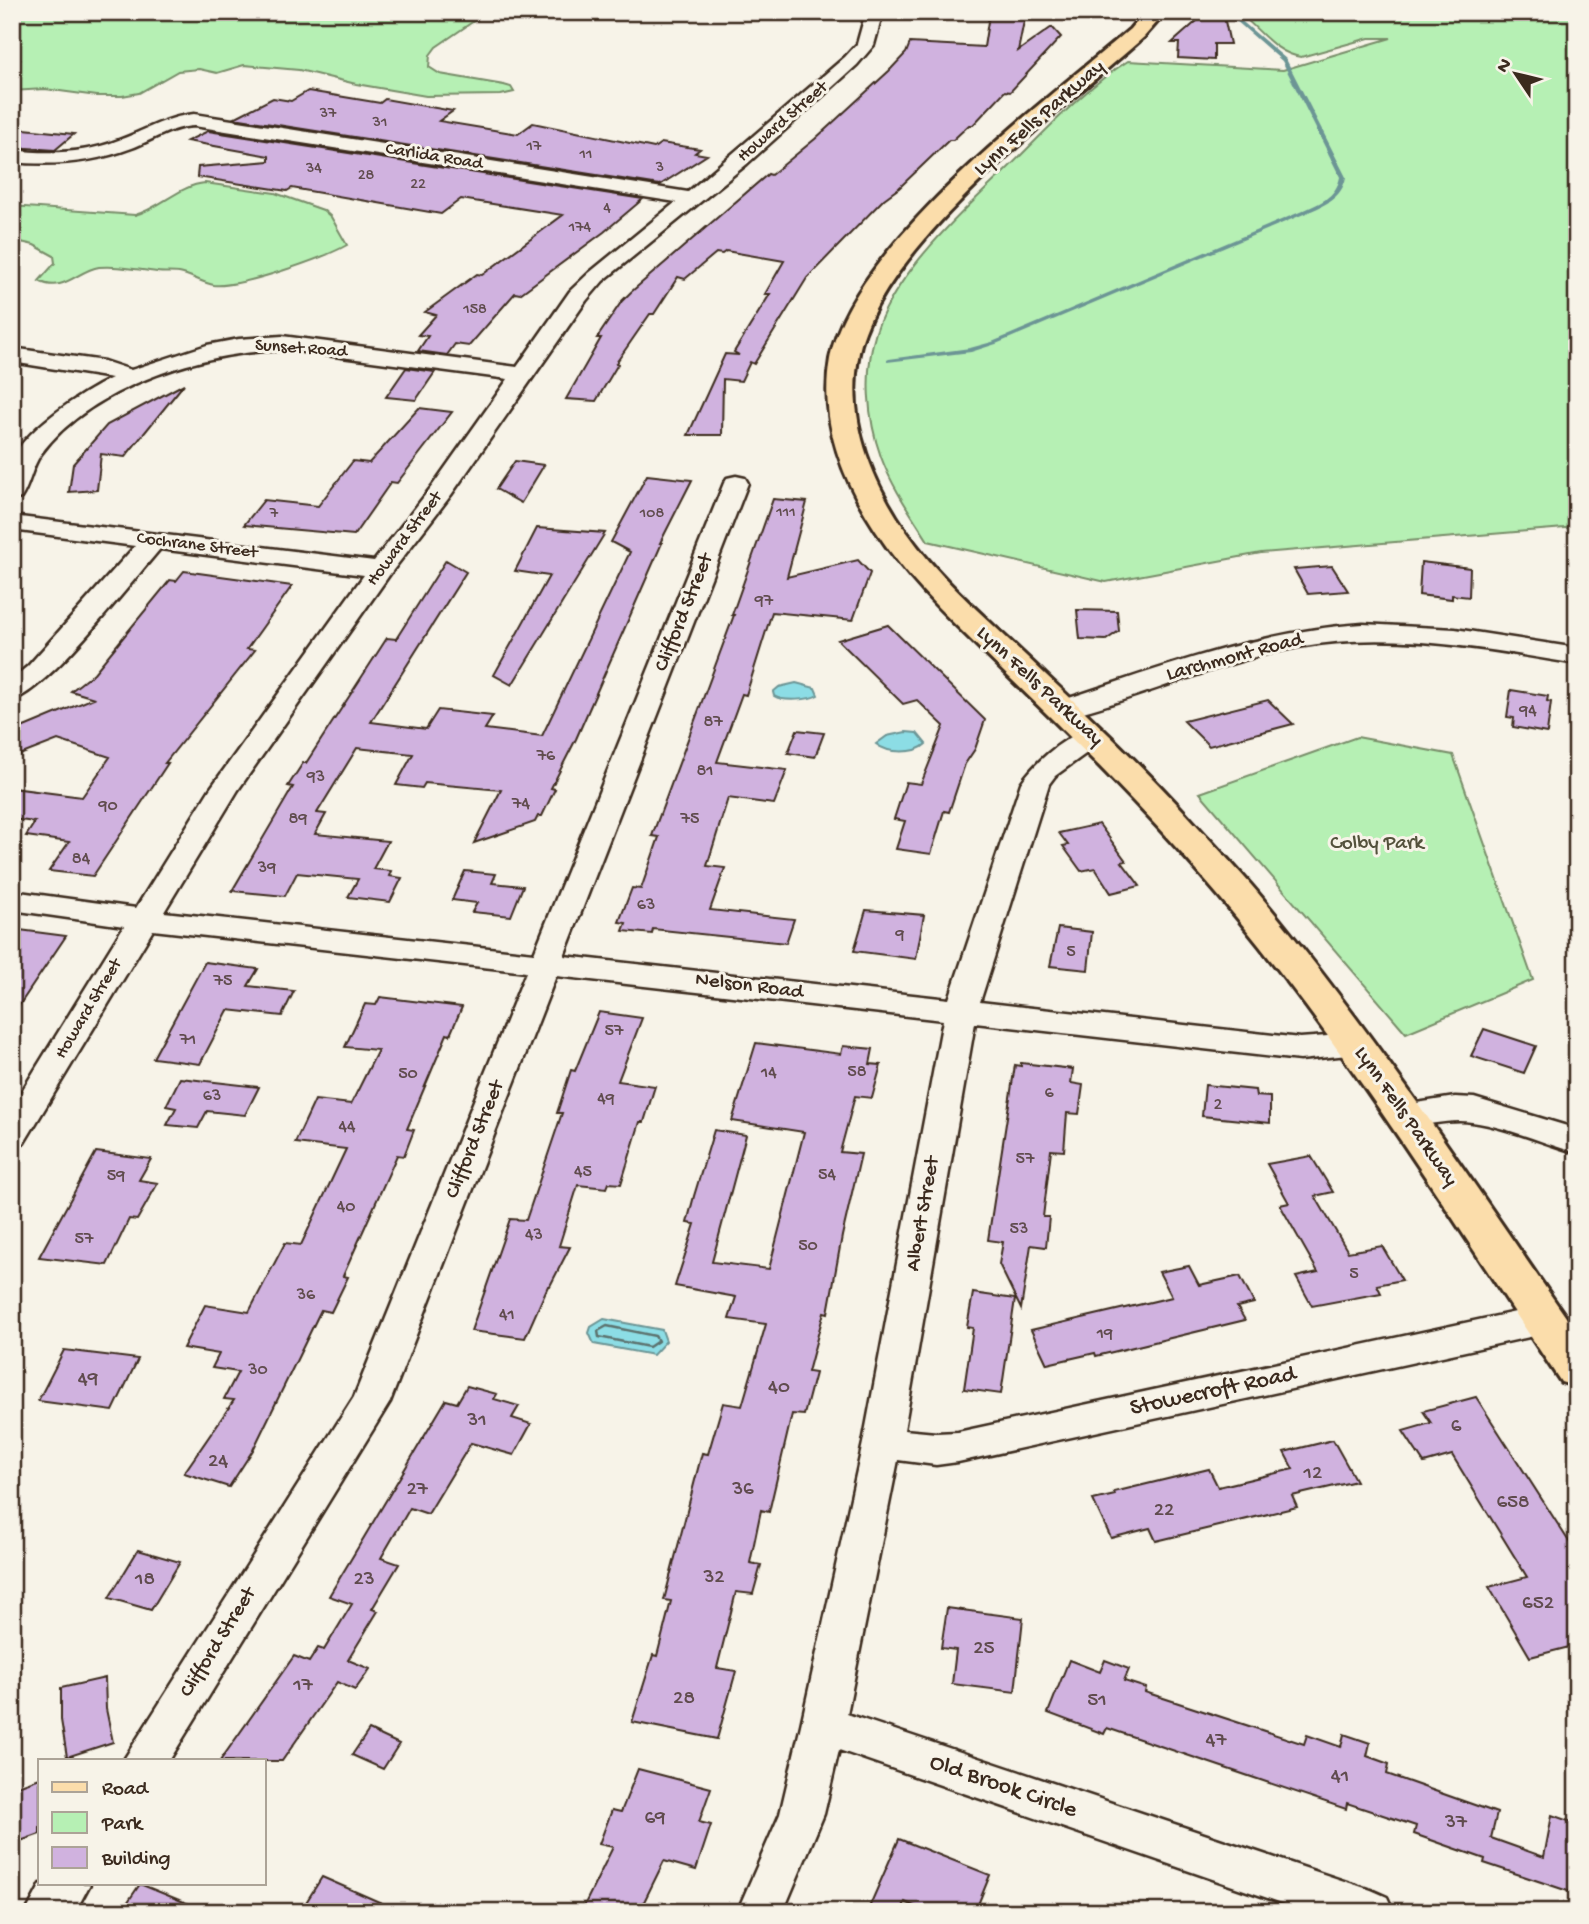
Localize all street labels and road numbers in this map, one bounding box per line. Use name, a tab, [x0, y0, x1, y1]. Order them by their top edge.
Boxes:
street label: Lynn Fells Parkway	[970, 56, 1110, 182]
street label: Howard Street	[734, 76, 834, 167]
street label: Carlida Road	[384, 139, 486, 175]
street label: Sunset Road	[254, 335, 349, 363]
street label: Howard Street	[363, 486, 448, 590]
street label: Cochrane Street	[135, 528, 260, 564]
street label: Clifford Street	[650, 548, 721, 676]
street label: Lynn Fells Parkway	[970, 622, 1108, 752]
street label: Larchmont Road	[1164, 627, 1308, 688]
street label: Howard Street	[51, 954, 128, 1063]
street label: Nelson Road	[694, 968, 806, 1006]
street label: Lynn Fells Parkway	[1347, 1042, 1463, 1192]
street label: Clifford Street	[441, 1075, 512, 1203]
street label: Albert Street	[902, 1152, 947, 1273]
street label: Stowecroft Road	[1127, 1360, 1300, 1424]
street label: Clifford Street	[175, 1581, 264, 1703]
street label: Old Brook Circle	[925, 1748, 1081, 1826]

